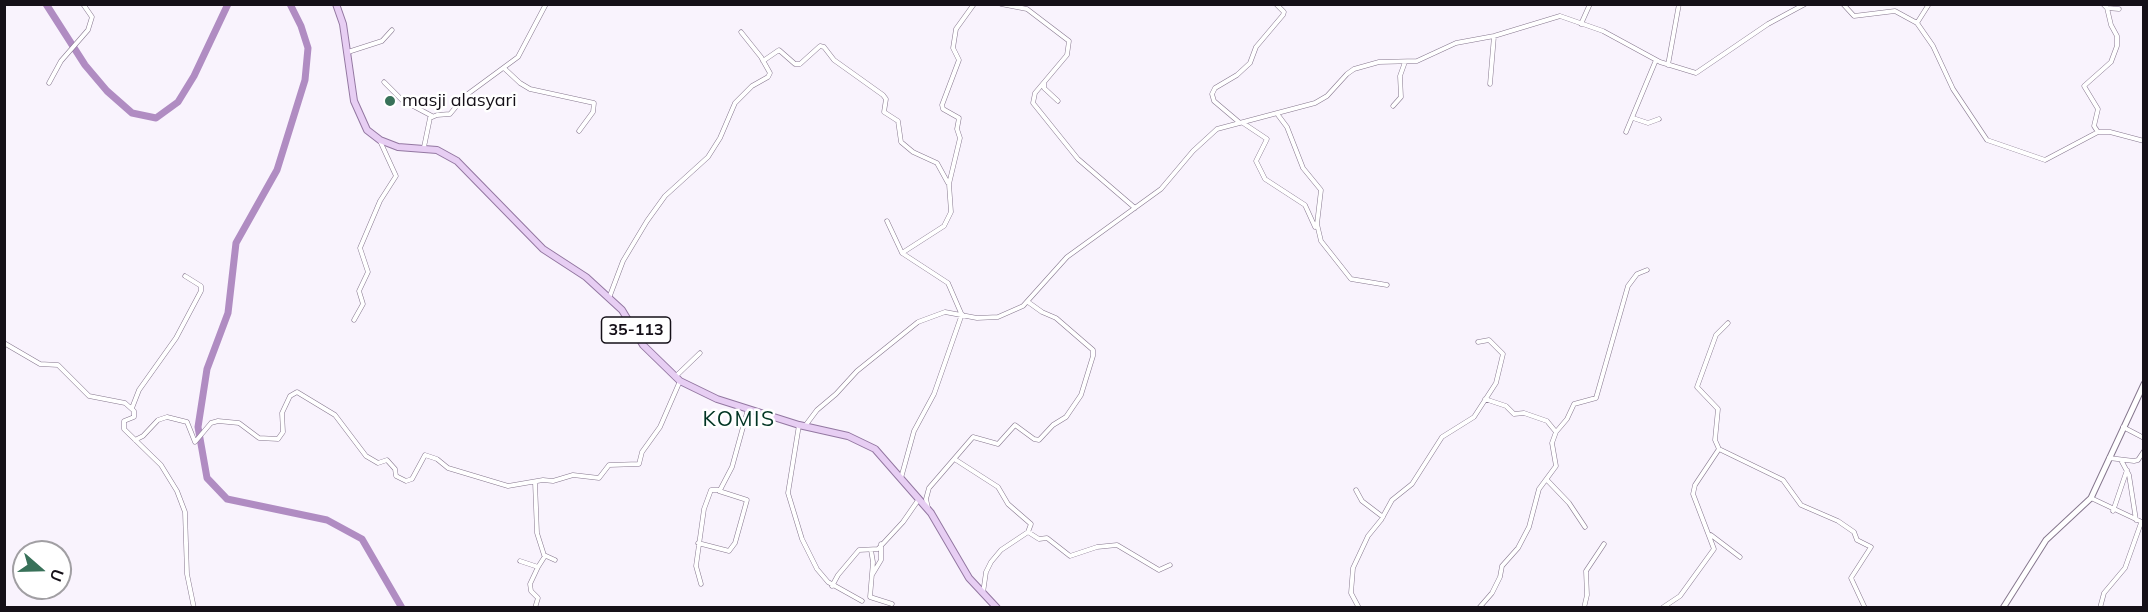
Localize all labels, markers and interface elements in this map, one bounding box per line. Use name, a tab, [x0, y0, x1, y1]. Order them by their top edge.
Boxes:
place label: masji alasyari	[402, 90, 516, 112]
marker: masji alasyari	[383, 94, 397, 108]
road number: 35-113	[602, 317, 670, 343]
district label: KOMIS	[703, 407, 775, 433]
north arrow	[12, 540, 72, 600]
text: U	[46, 566, 68, 584]

